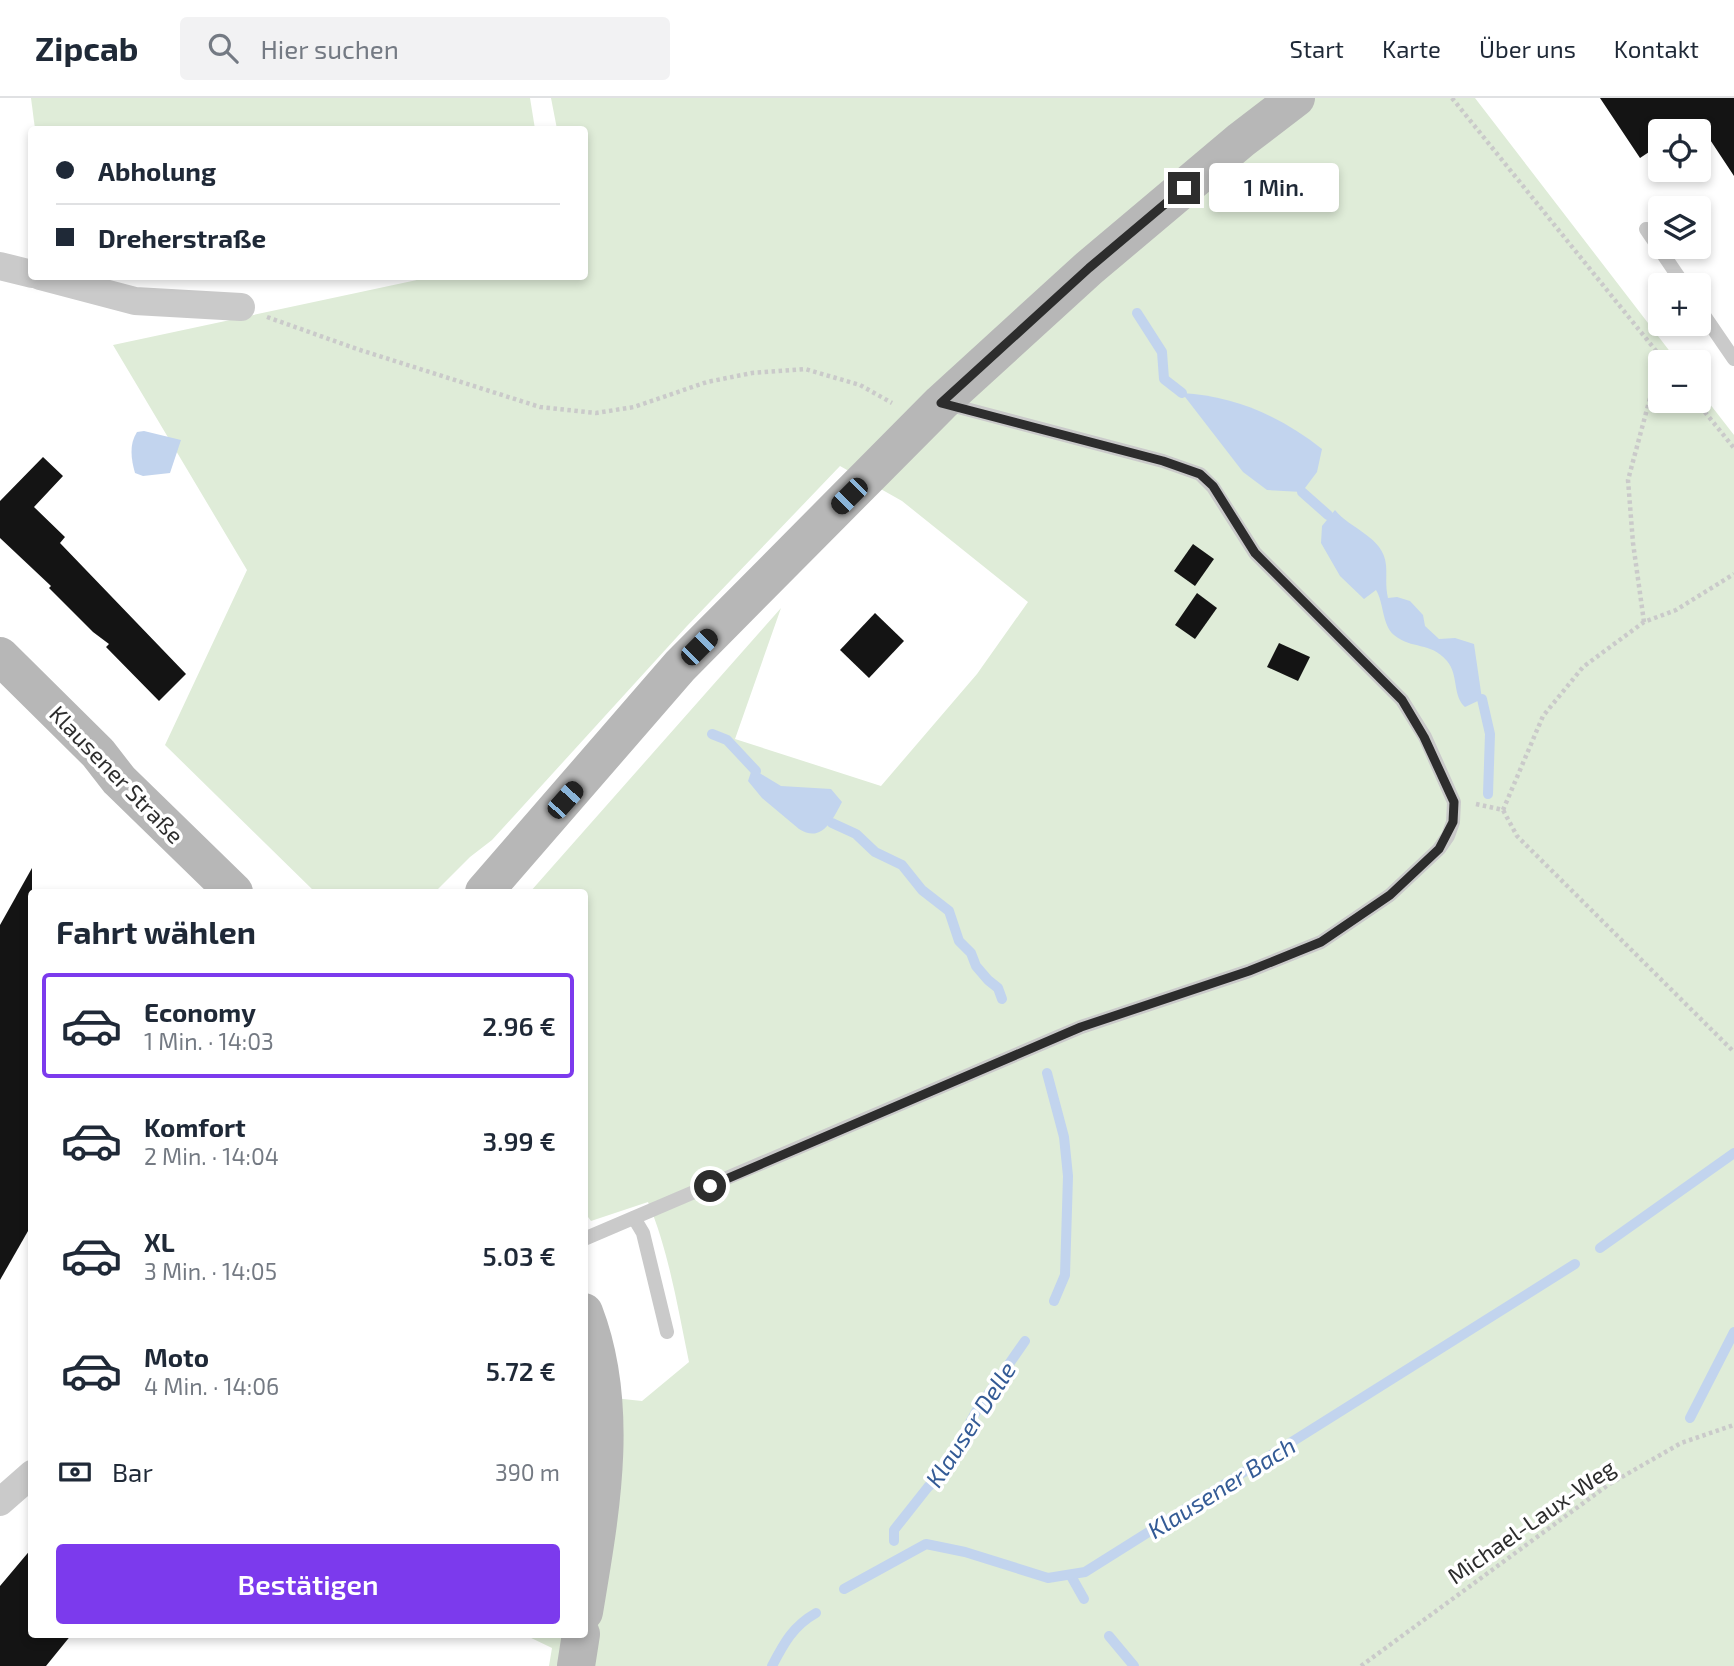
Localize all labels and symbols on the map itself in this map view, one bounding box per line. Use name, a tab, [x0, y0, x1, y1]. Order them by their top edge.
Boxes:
callout: 1 Min.	[1208, 164, 1338, 212]
route end	[1168, 172, 1200, 204]
car	[827, 474, 872, 518]
car	[677, 625, 722, 669]
street label: Klausener Straße	[44, 699, 190, 849]
car	[544, 777, 587, 823]
route start	[694, 1170, 726, 1202]
water label: Klauser Delle	[919, 1356, 1021, 1492]
water label: Klausener Bach	[1142, 1430, 1300, 1544]
street label: Michael-Laux-Weg	[1442, 1453, 1620, 1589]

